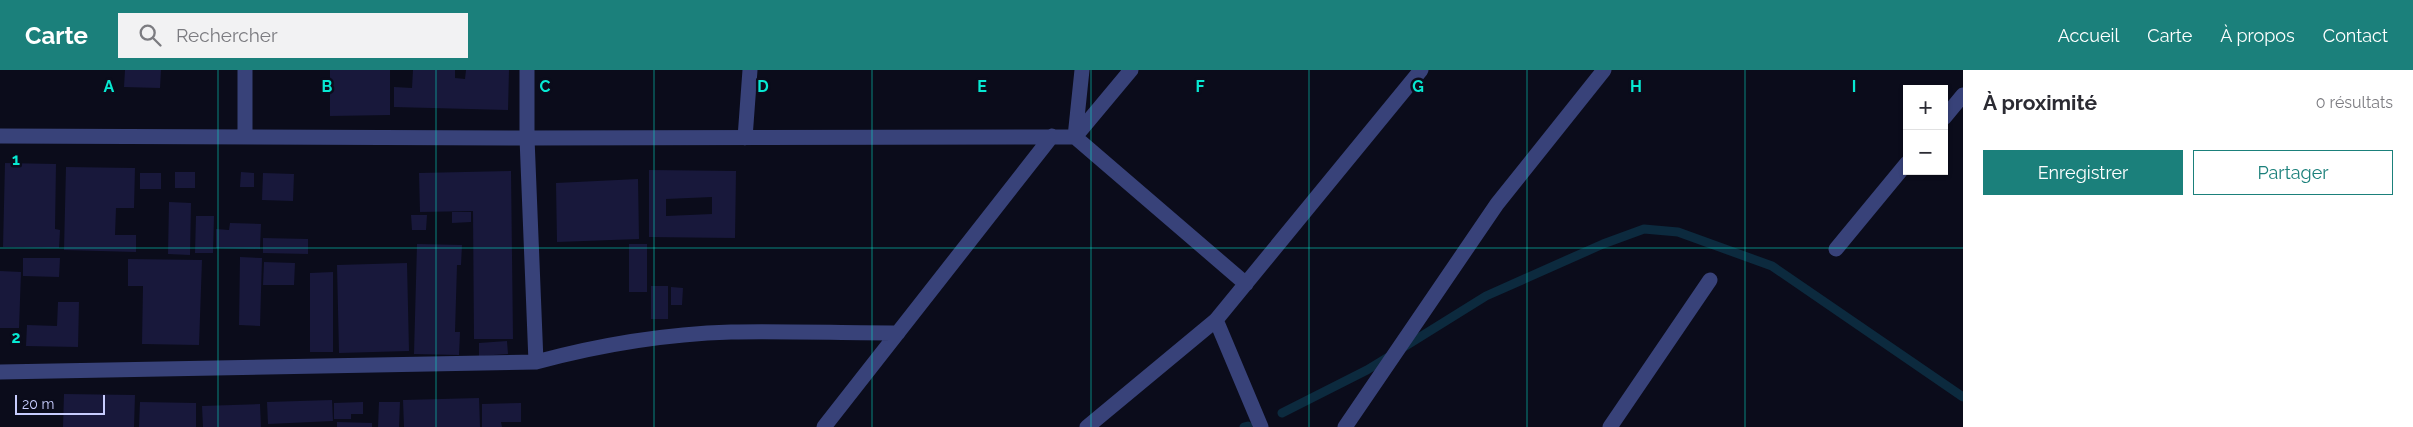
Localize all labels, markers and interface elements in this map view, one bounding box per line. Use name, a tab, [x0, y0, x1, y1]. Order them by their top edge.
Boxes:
search box	[118, 13, 468, 58]
text: Carte	[25, 21, 88, 50]
icon: search	[136, 21, 164, 49]
text: Rechercher	[176, 24, 278, 46]
text: Accueil	[2058, 25, 2119, 46]
text: Carte	[2147, 25, 2192, 46]
text: À propos	[2220, 25, 2295, 46]
text: Contact	[2323, 25, 2388, 46]
text: A	[104, 77, 115, 96]
text: B	[322, 77, 333, 96]
text: C	[540, 77, 551, 96]
text: D	[757, 77, 769, 96]
text: E	[977, 77, 987, 96]
text: F	[1195, 77, 1205, 96]
text: G	[1412, 77, 1424, 96]
text: H	[1630, 77, 1642, 96]
text: I	[1852, 77, 1856, 96]
map controls	[1903, 85, 1948, 175]
button: +	[1903, 85, 1948, 130]
text: À proximité	[1983, 90, 2097, 115]
text: 0 résultats	[2316, 93, 2393, 112]
button: −	[1903, 130, 1948, 175]
text: 1	[12, 150, 20, 169]
button: Enregistrer	[1983, 150, 2183, 195]
button: Partager	[2193, 150, 2393, 195]
text: 2	[11, 328, 21, 347]
scale bar	[15, 392, 105, 415]
text: 20 m	[22, 396, 54, 412]

